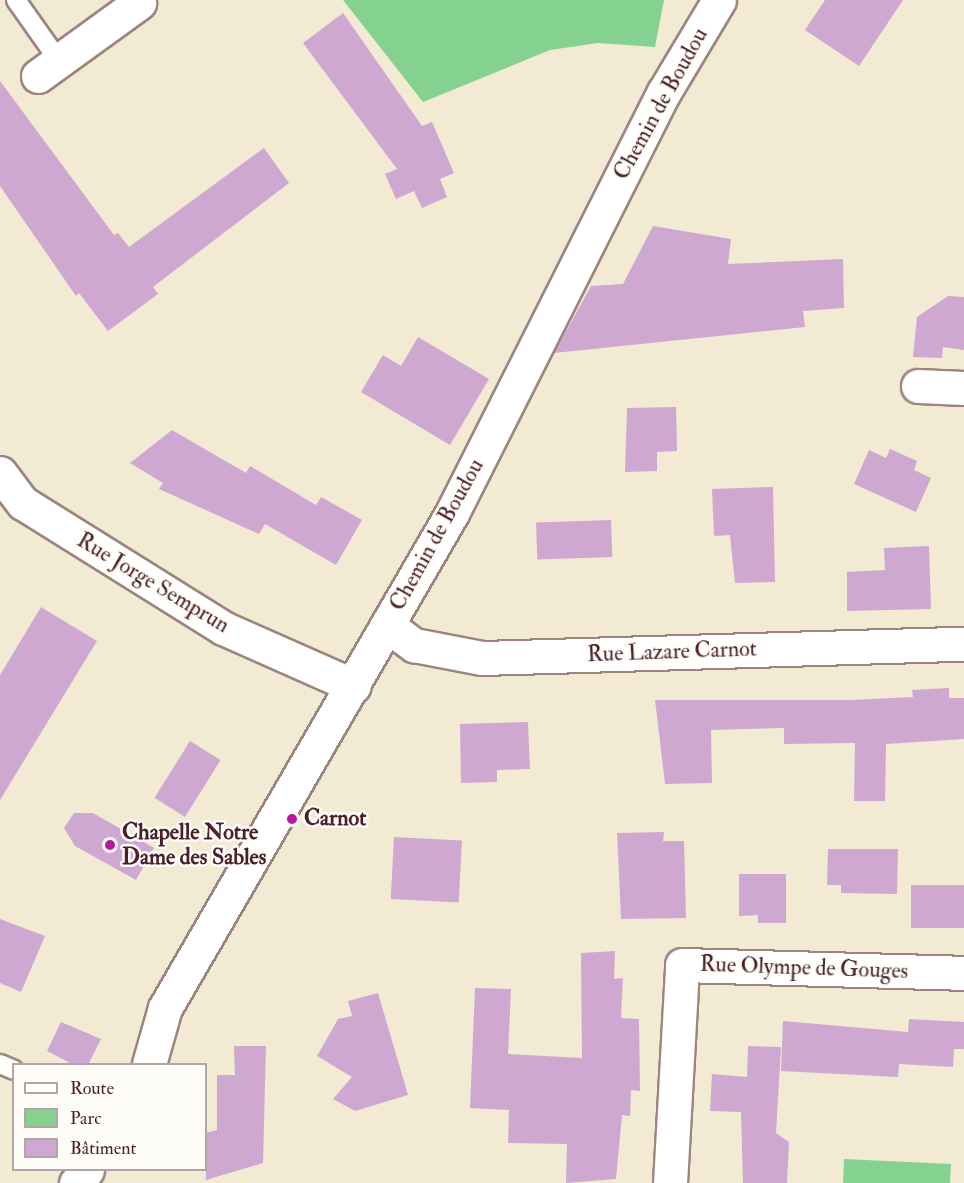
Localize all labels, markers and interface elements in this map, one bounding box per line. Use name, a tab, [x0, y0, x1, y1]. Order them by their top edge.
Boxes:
street label: Chemin de Boudou	[608, 23, 714, 185]
street label: Chemin de Boudou	[384, 454, 490, 616]
street label: Rue Jorge Semprun	[72, 527, 234, 639]
street label: Rue Lazare Carnot	[587, 636, 757, 668]
place label: Carnot	[304, 806, 366, 832]
marker: Carnot	[285, 812, 299, 826]
place label: Chapelle Notre Dame des Sables	[122, 819, 266, 870]
marker: Chapelle Notre Dame des Sables	[103, 838, 117, 852]
street label: Rue Olympe de Gouges	[699, 951, 909, 985]
legend	[12, 1063, 207, 1171]
text: Route	[70, 1077, 114, 1100]
text: Parc	[70, 1107, 101, 1130]
text: Bâtiment	[70, 1137, 136, 1160]

